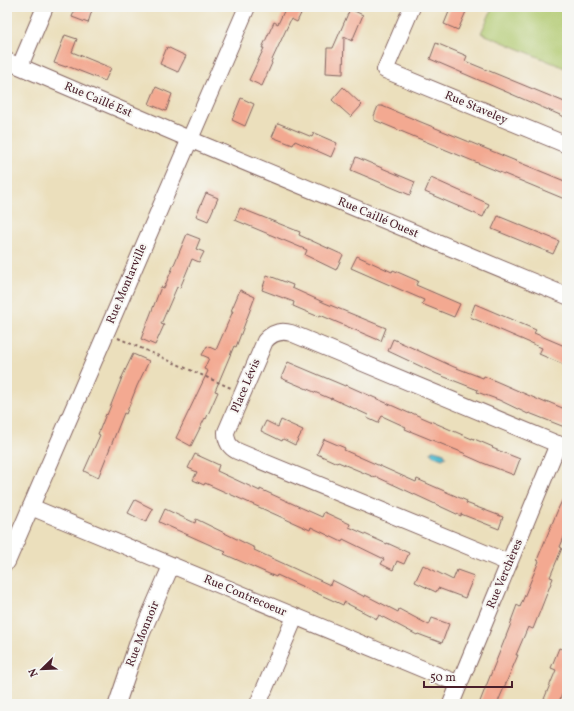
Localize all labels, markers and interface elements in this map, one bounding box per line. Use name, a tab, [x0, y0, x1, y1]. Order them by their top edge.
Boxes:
street label: Rue Caillé Est	[62, 79, 134, 121]
street label: Rue Staveley	[442, 88, 510, 129]
street label: Rue Caillé Ouest	[335, 194, 421, 242]
street label: Rue Montarville	[103, 241, 151, 327]
street label: Place Lévis	[227, 356, 265, 416]
street label: Rue Verchères	[483, 537, 527, 611]
street label: Rue Contrecoeur	[201, 571, 289, 621]
street label: Rue Monnoir	[123, 599, 163, 669]
north arrow	[22, 649, 62, 689]
scale bar	[424, 663, 512, 689]
text: N	[26, 666, 43, 679]
text: 50 m	[430, 670, 456, 686]

